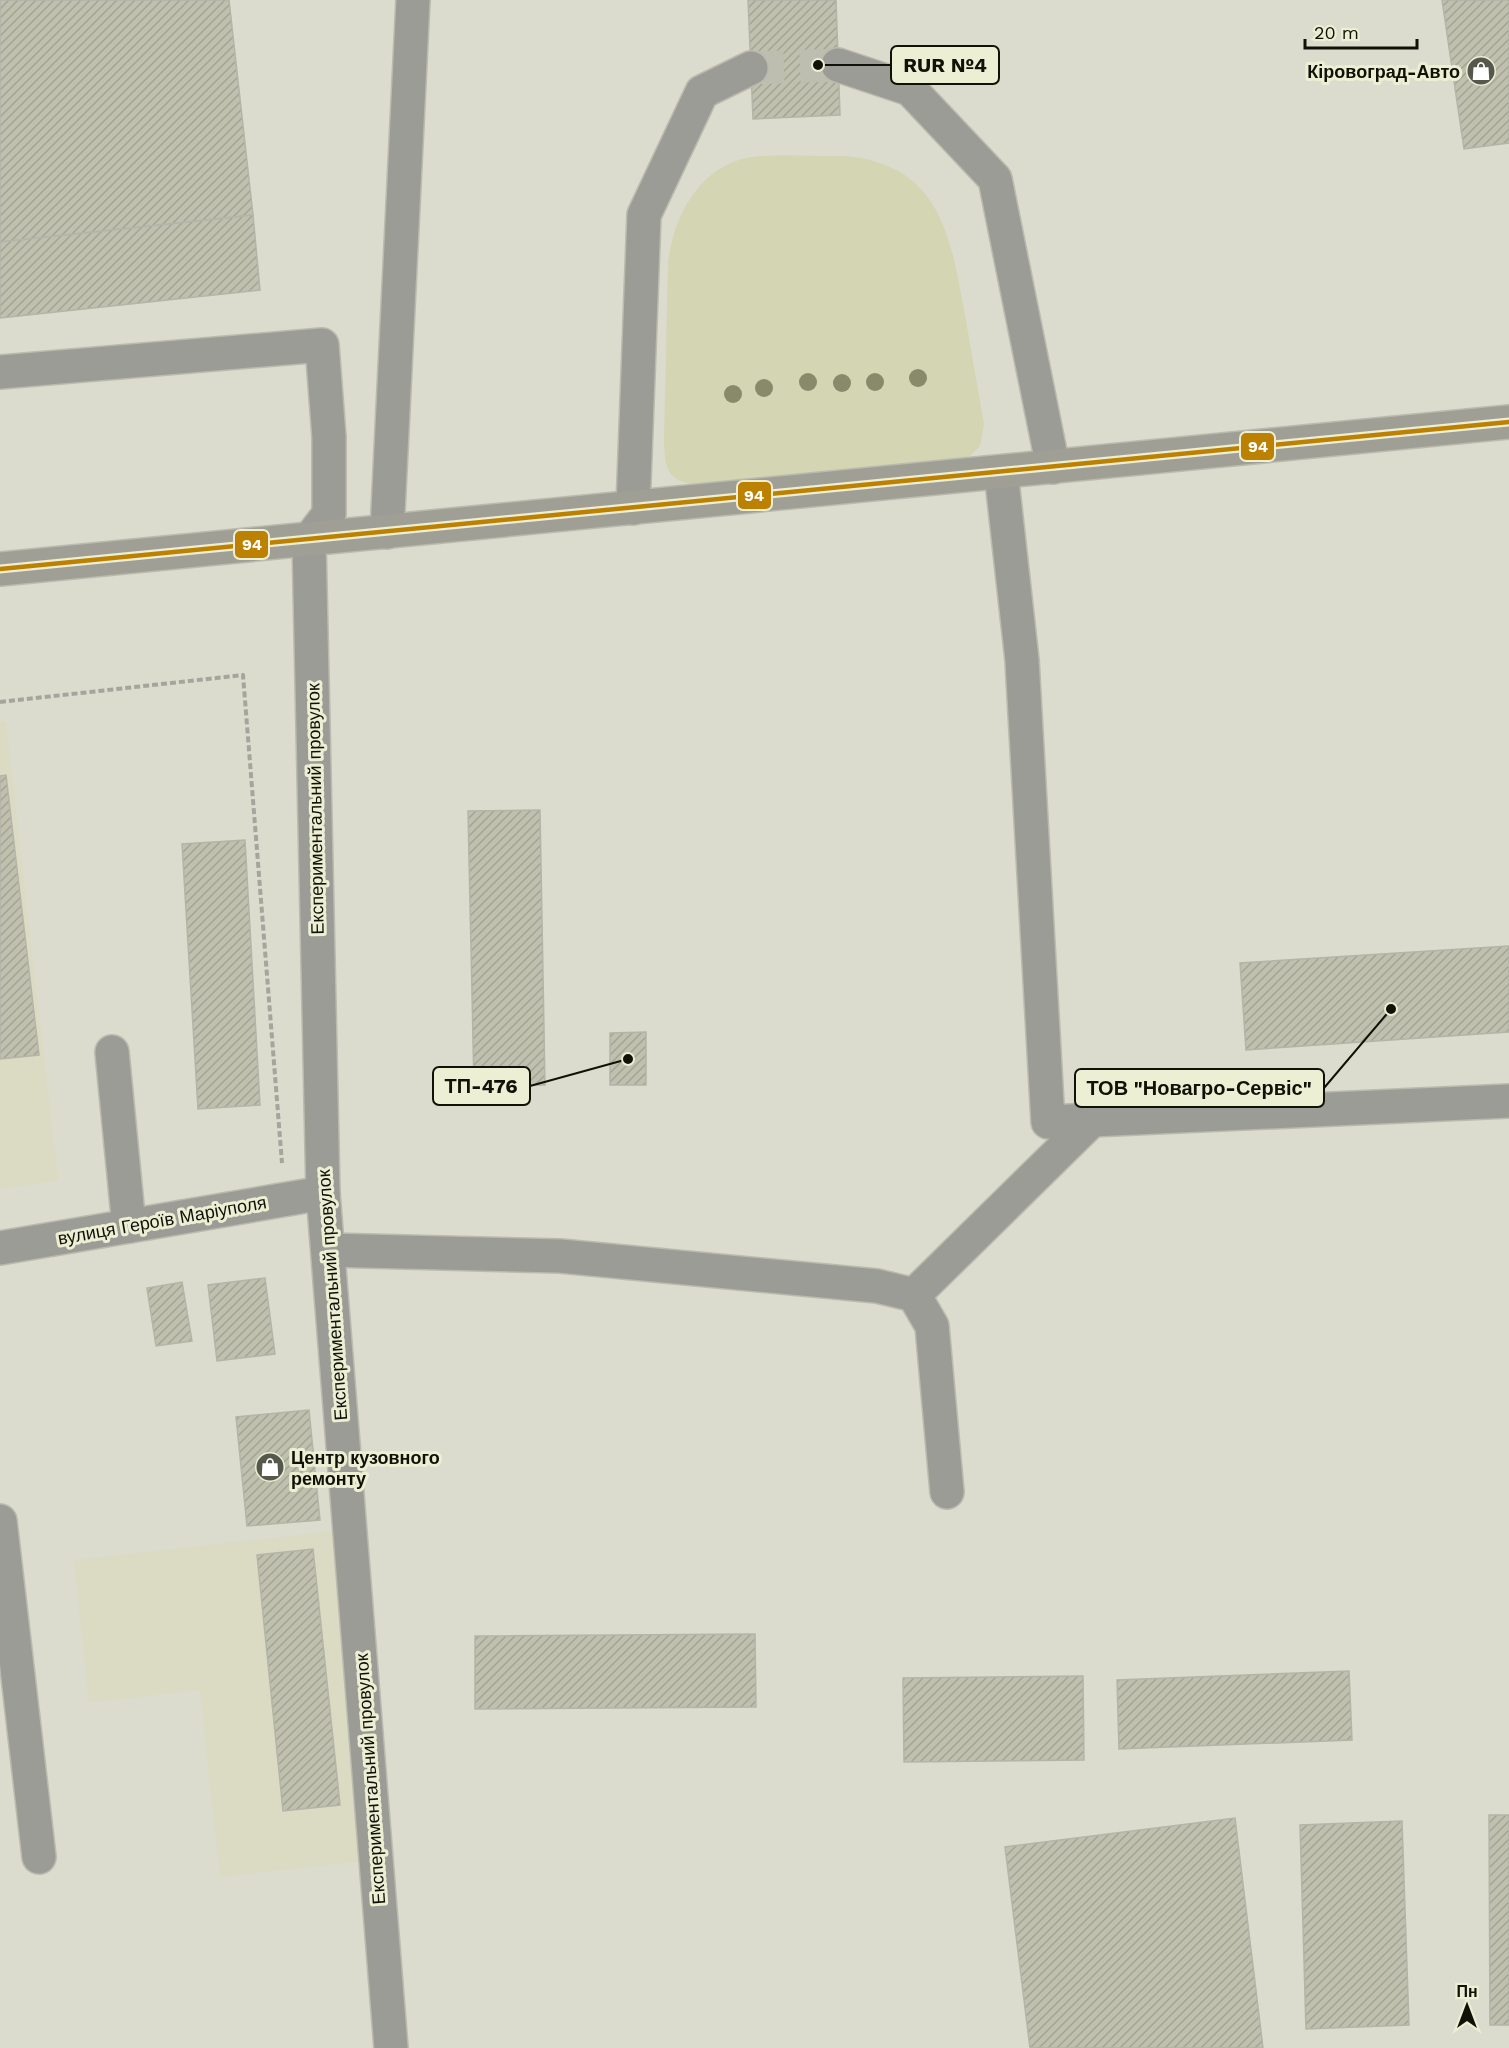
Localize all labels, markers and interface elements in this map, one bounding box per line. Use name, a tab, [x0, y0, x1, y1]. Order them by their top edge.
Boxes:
scale bar	[1305, 12, 1418, 50]
text: 20 m	[1314, 22, 1359, 43]
callout: RUR №4	[891, 46, 999, 84]
text: RUR №4	[903, 53, 987, 77]
shop icon: Кіровоград-Авто	[1465, 55, 1497, 87]
place label: Кіровоград-Авто	[1307, 61, 1460, 82]
line badge: 94	[1240, 432, 1275, 461]
text: 94	[1248, 437, 1268, 456]
line badge: 94	[737, 481, 772, 510]
text: 94	[744, 486, 764, 505]
line badge: 94	[234, 530, 269, 559]
text: 94	[242, 535, 262, 554]
street label: Експериментальний провулок	[302, 683, 328, 935]
callout: ТП-476	[433, 1067, 530, 1105]
callout: ТОВ "Новагро-Сервіс"	[1075, 1069, 1324, 1107]
text: ТП-476	[444, 1074, 518, 1098]
text: ТОВ "Новагро-Сервіс"	[1086, 1076, 1312, 1100]
street label: Експериментальний провулок	[313, 1169, 351, 1421]
street label: вулиця Героїв Маріуполя	[56, 1191, 268, 1249]
place label: Центр кузовного ремонту	[291, 1447, 440, 1489]
shop icon: Центр кузовного ремонту	[254, 1451, 286, 1483]
street label: Експериментальний провулок	[351, 1653, 389, 1905]
north arrow	[1437, 1976, 1497, 2036]
text: Пн	[1456, 1982, 1478, 2001]

